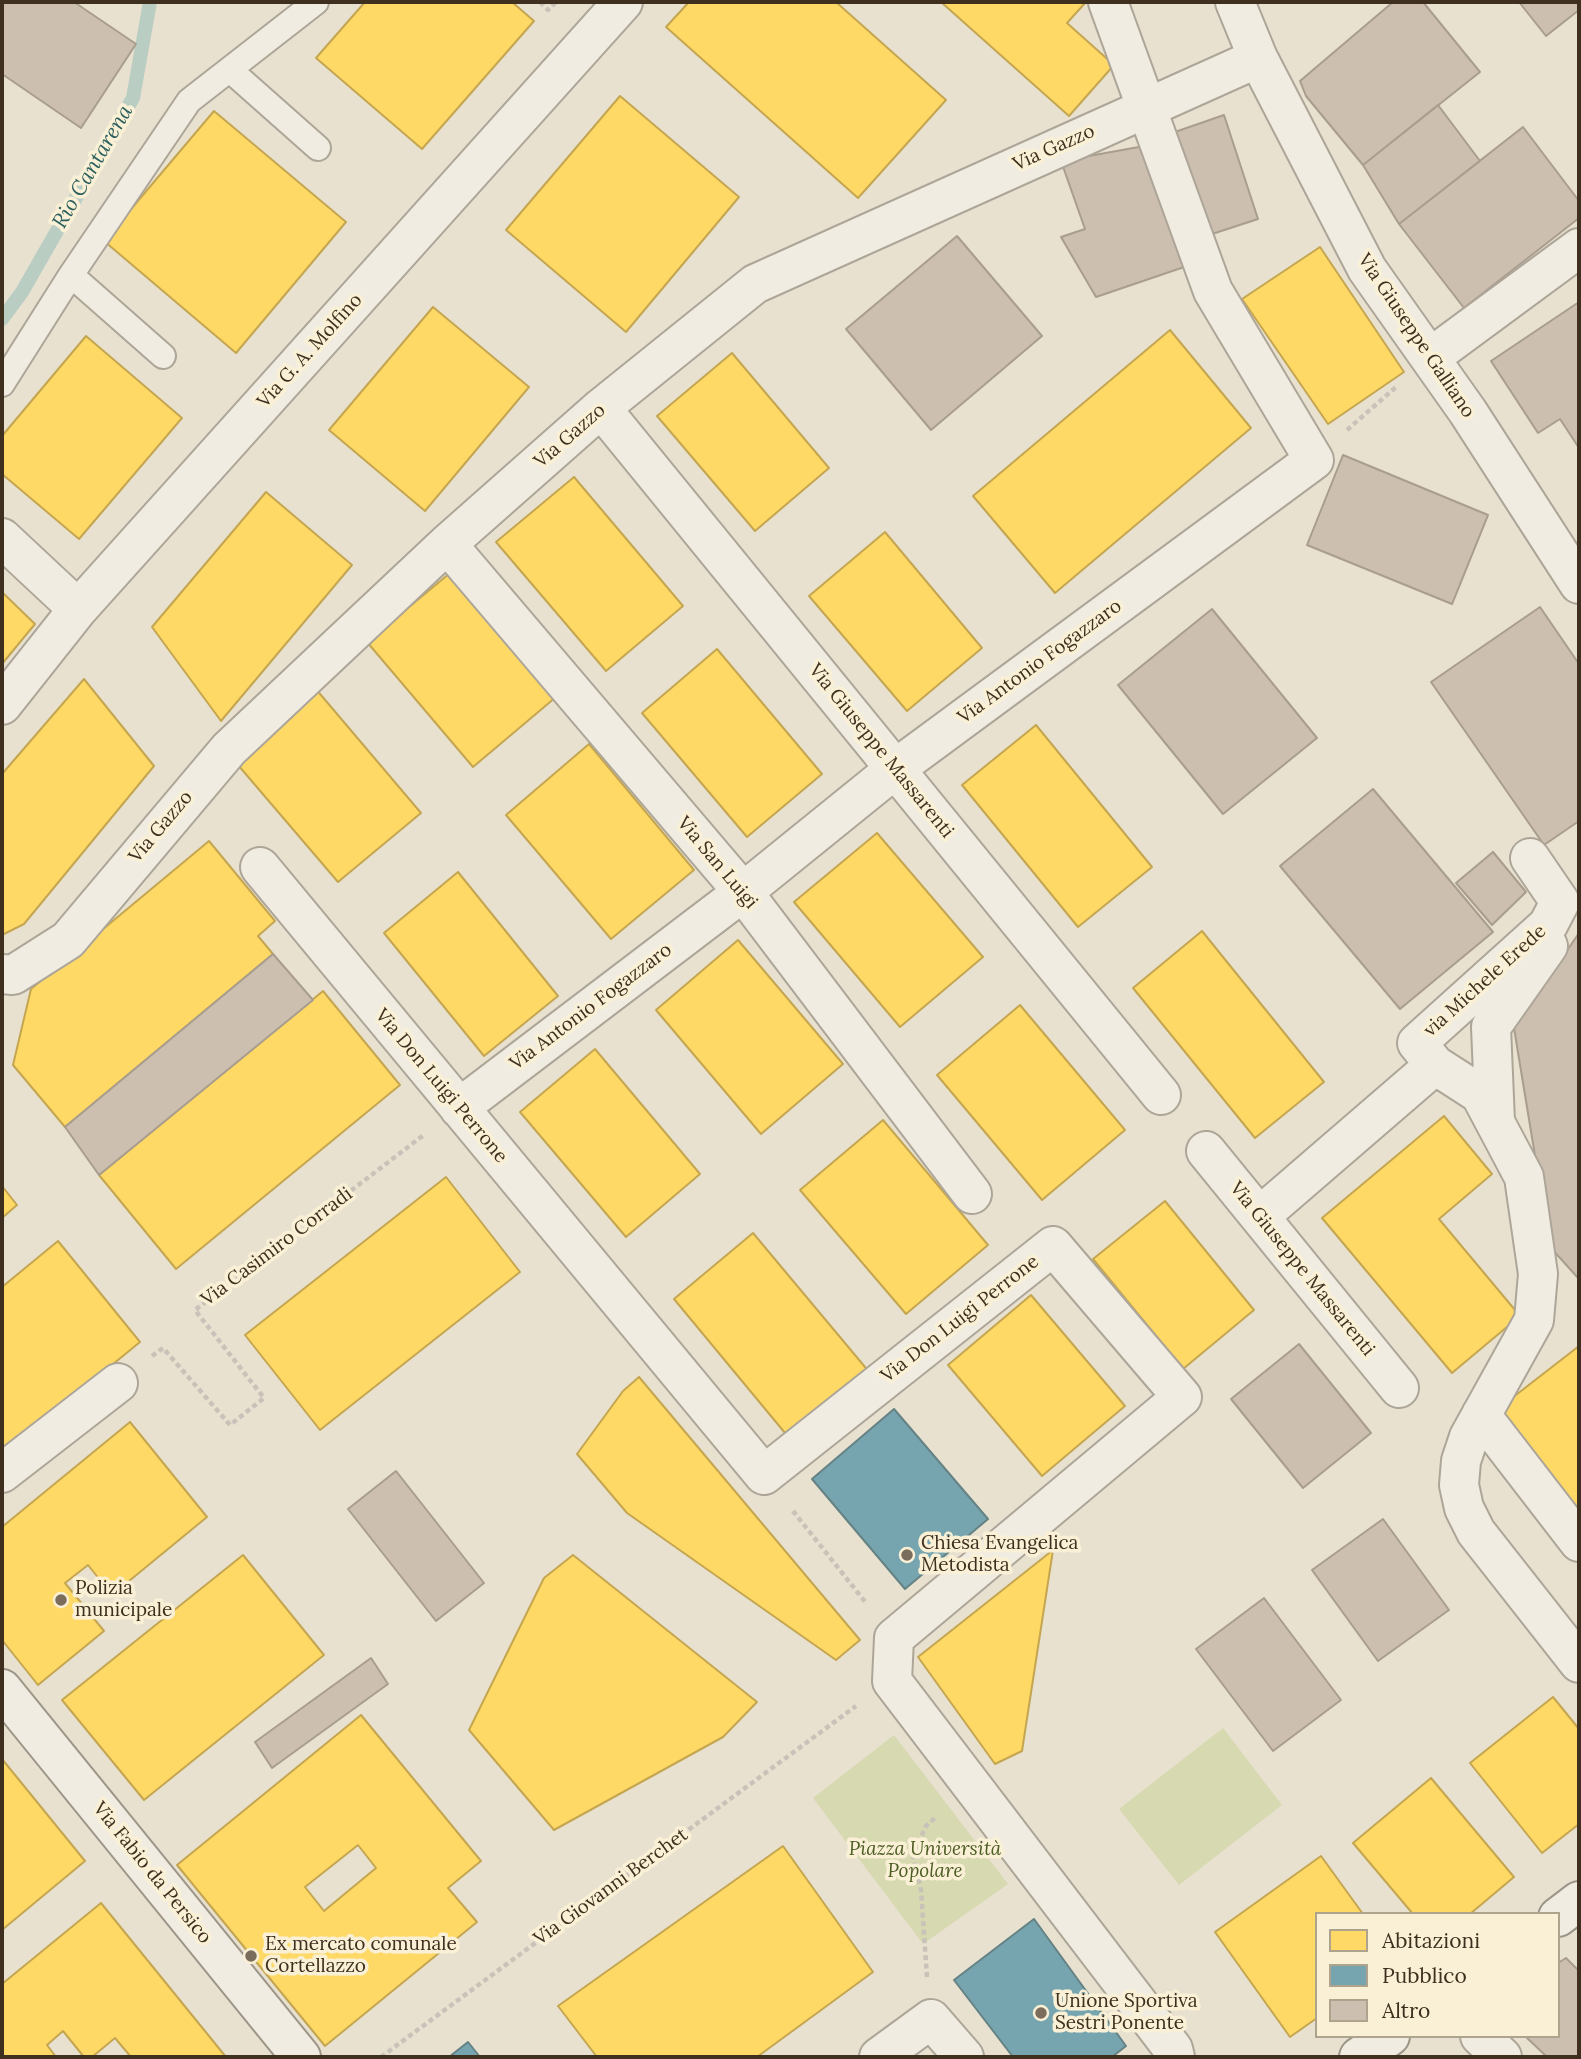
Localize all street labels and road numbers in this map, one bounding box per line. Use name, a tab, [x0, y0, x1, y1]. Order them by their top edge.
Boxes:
street label: Via Gazzo	[1010, 120, 1098, 176]
street label: Via Giuseppe Galliano	[1353, 250, 1479, 422]
street label: Via G. A. Molfino	[253, 289, 367, 413]
street label: Via Gazzo	[530, 399, 610, 473]
street label: Via Antonio Fogazzaro	[954, 595, 1126, 729]
street label: Via Giuseppe Massarenti	[804, 659, 958, 843]
street label: Via Gazzo	[124, 786, 198, 868]
street label: Via San Luigi	[672, 812, 762, 914]
street label: via Michele Erede	[1419, 920, 1551, 1042]
street label: Via Antonio Fogazzaro	[506, 939, 676, 1075]
street label: Via Don Luigi Perrone	[370, 1004, 512, 1168]
street label: Via Giuseppe Massarenti	[1225, 1177, 1379, 1361]
street label: Via Casimiro Corradi	[197, 1183, 357, 1311]
street label: Via Don Luigi Perrone	[877, 1250, 1043, 1388]
street label: Via Fabio da Persico	[88, 1798, 216, 1948]
street label: Via Giovanni Berchet	[530, 1823, 692, 1951]

